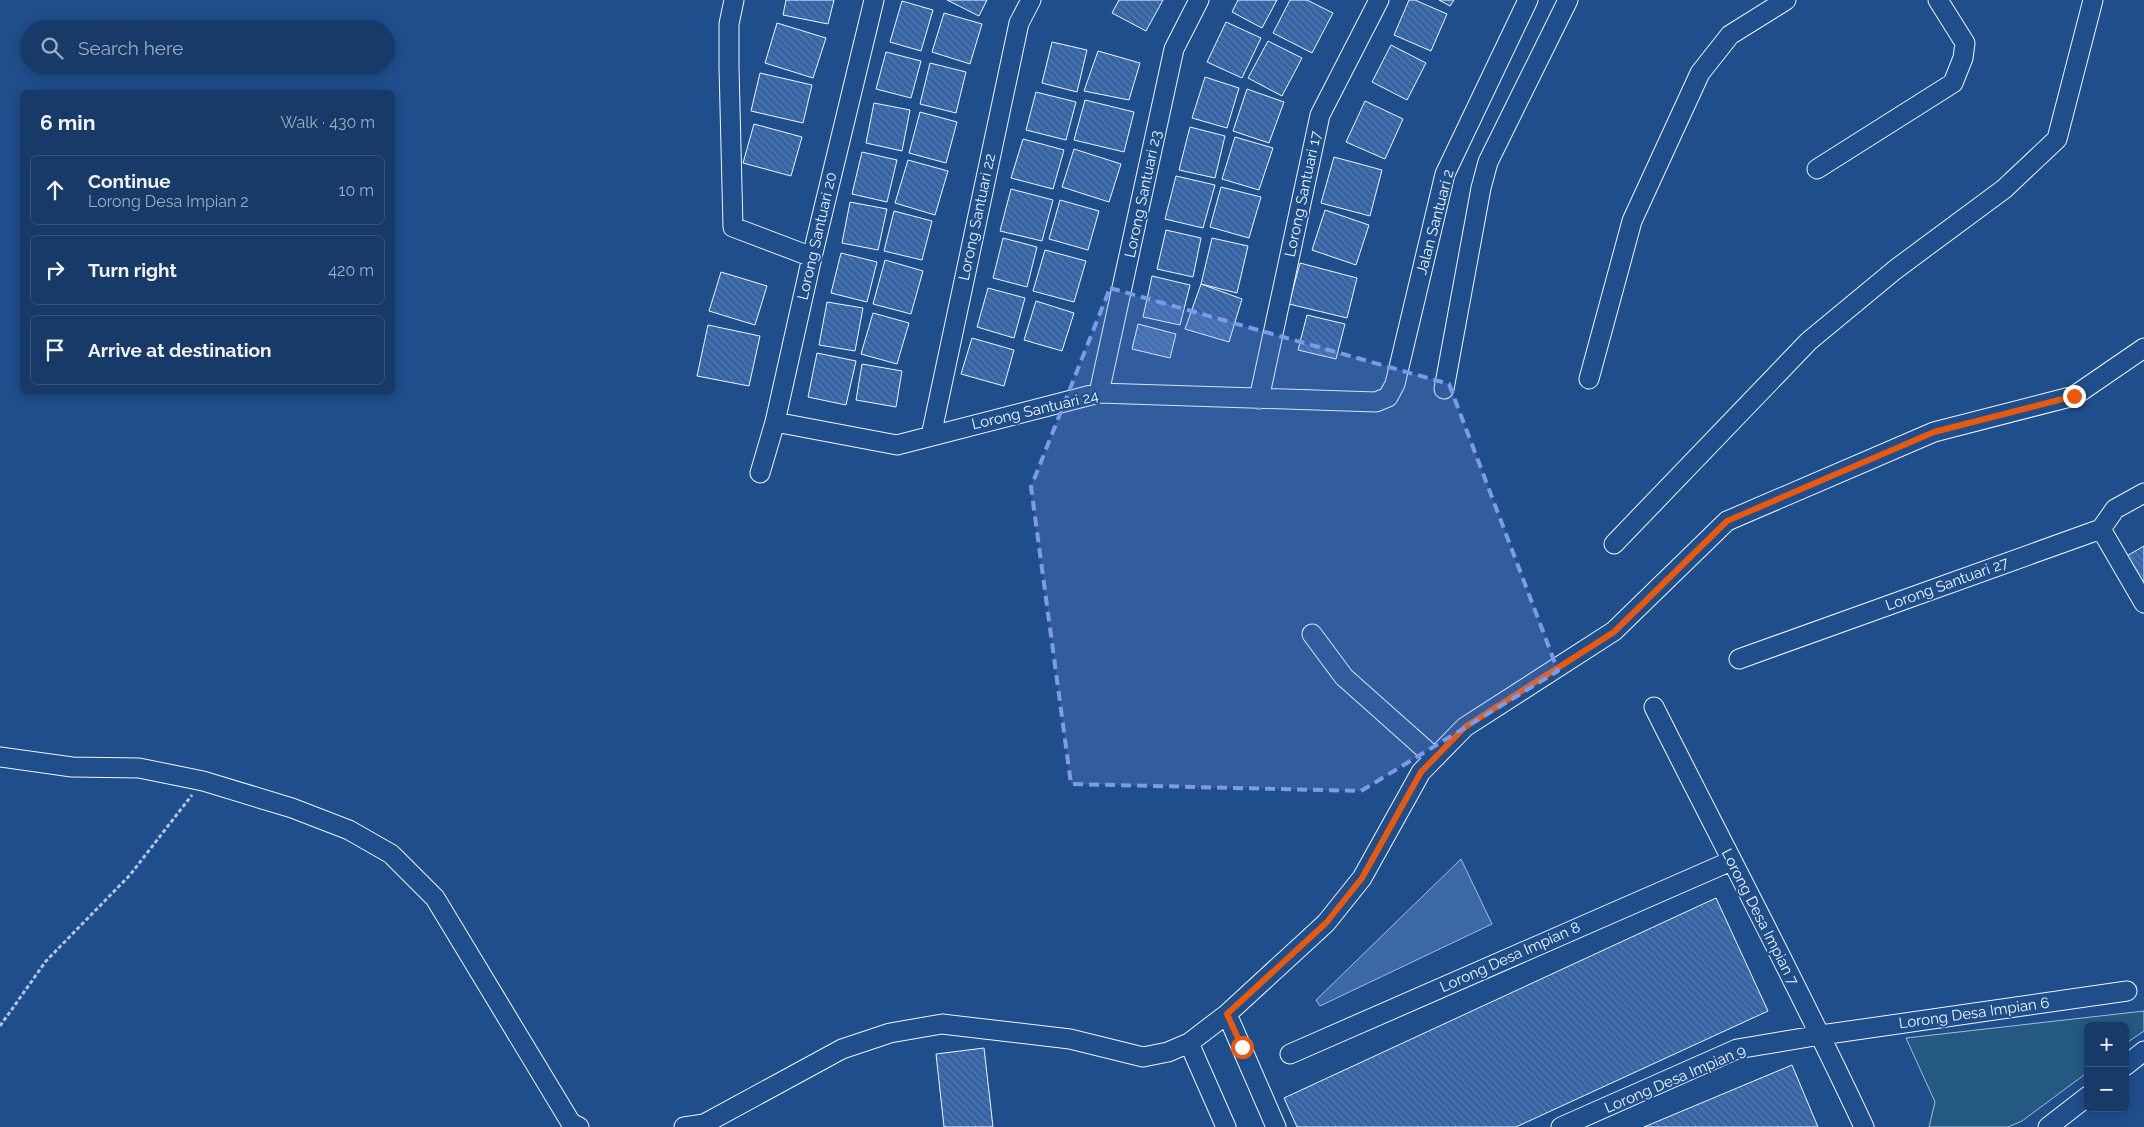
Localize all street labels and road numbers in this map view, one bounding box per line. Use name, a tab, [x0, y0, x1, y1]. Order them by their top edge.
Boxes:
street label: Lorong Santuari 23	[1121, 129, 1165, 259]
street label: Lorong Santuari 17	[1281, 129, 1325, 259]
street label: Lorong Santuari 22	[955, 152, 999, 282]
street label: Jalan Santuari 2	[1412, 167, 1458, 277]
street label: Lorong Santuari 20	[794, 170, 840, 302]
street label: Lorong Santuari 24	[970, 387, 1100, 433]
street label: Lorong Santuari 27	[1883, 553, 2011, 615]
street label: Lorong Desa Impian 7	[1718, 846, 1802, 988]
street label: Lorong Desa Impian 8	[1437, 918, 1583, 996]
street label: Lorong Desa Impian 6	[1898, 994, 2050, 1032]
street label: Lorong Desa Impian 9	[1602, 1041, 1748, 1117]

